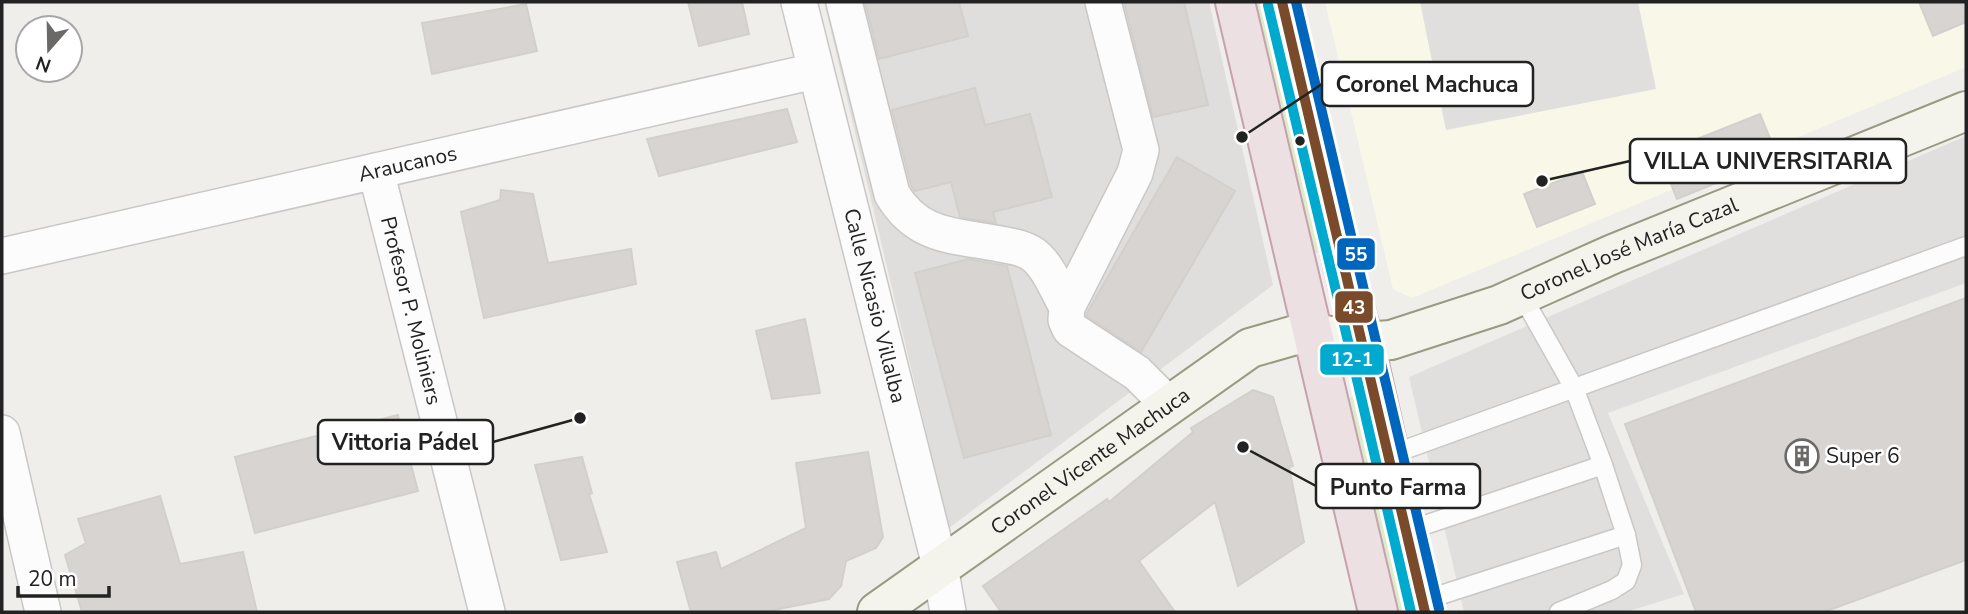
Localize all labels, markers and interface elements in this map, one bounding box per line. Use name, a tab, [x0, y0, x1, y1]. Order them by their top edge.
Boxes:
north arrow	[14, 14, 84, 84]
text: N	[32, 49, 55, 79]
callout: Coronel Machuca	[1322, 62, 1533, 106]
text: Coronel Machuca	[1335, 69, 1519, 100]
unlabelled marker	[1293, 134, 1307, 148]
street label: Araucanos	[356, 139, 460, 188]
callout: VILLA UNIVERSITARIA	[1630, 139, 1906, 183]
text: VILLA UNIVERSITARIA	[1643, 146, 1893, 177]
street label: Coronel José María Cazal	[1516, 190, 1743, 308]
street label: Calle Nicasio Villalba	[837, 205, 913, 406]
street label: Profesor P. Moliniers	[374, 213, 448, 408]
line badge: 55	[1336, 237, 1376, 271]
text: 55	[1345, 242, 1367, 268]
line badge: 43	[1334, 290, 1374, 324]
text: 43	[1343, 295, 1365, 321]
line badge: 12-1	[1319, 343, 1385, 376]
text: 12-1	[1331, 347, 1373, 373]
street label: Coronel Vicente Machuca	[985, 381, 1195, 541]
callout: Vittoria Pádel	[318, 420, 493, 464]
text: Vittoria Pádel	[331, 427, 479, 458]
building icon: Super 6	[1783, 437, 1821, 475]
place label: Super 6	[1826, 442, 1900, 470]
callout: Punto Farma	[1316, 464, 1480, 508]
text: Punto Farma	[1330, 472, 1466, 503]
scale bar	[18, 554, 108, 598]
text: 20 m	[28, 565, 77, 593]

